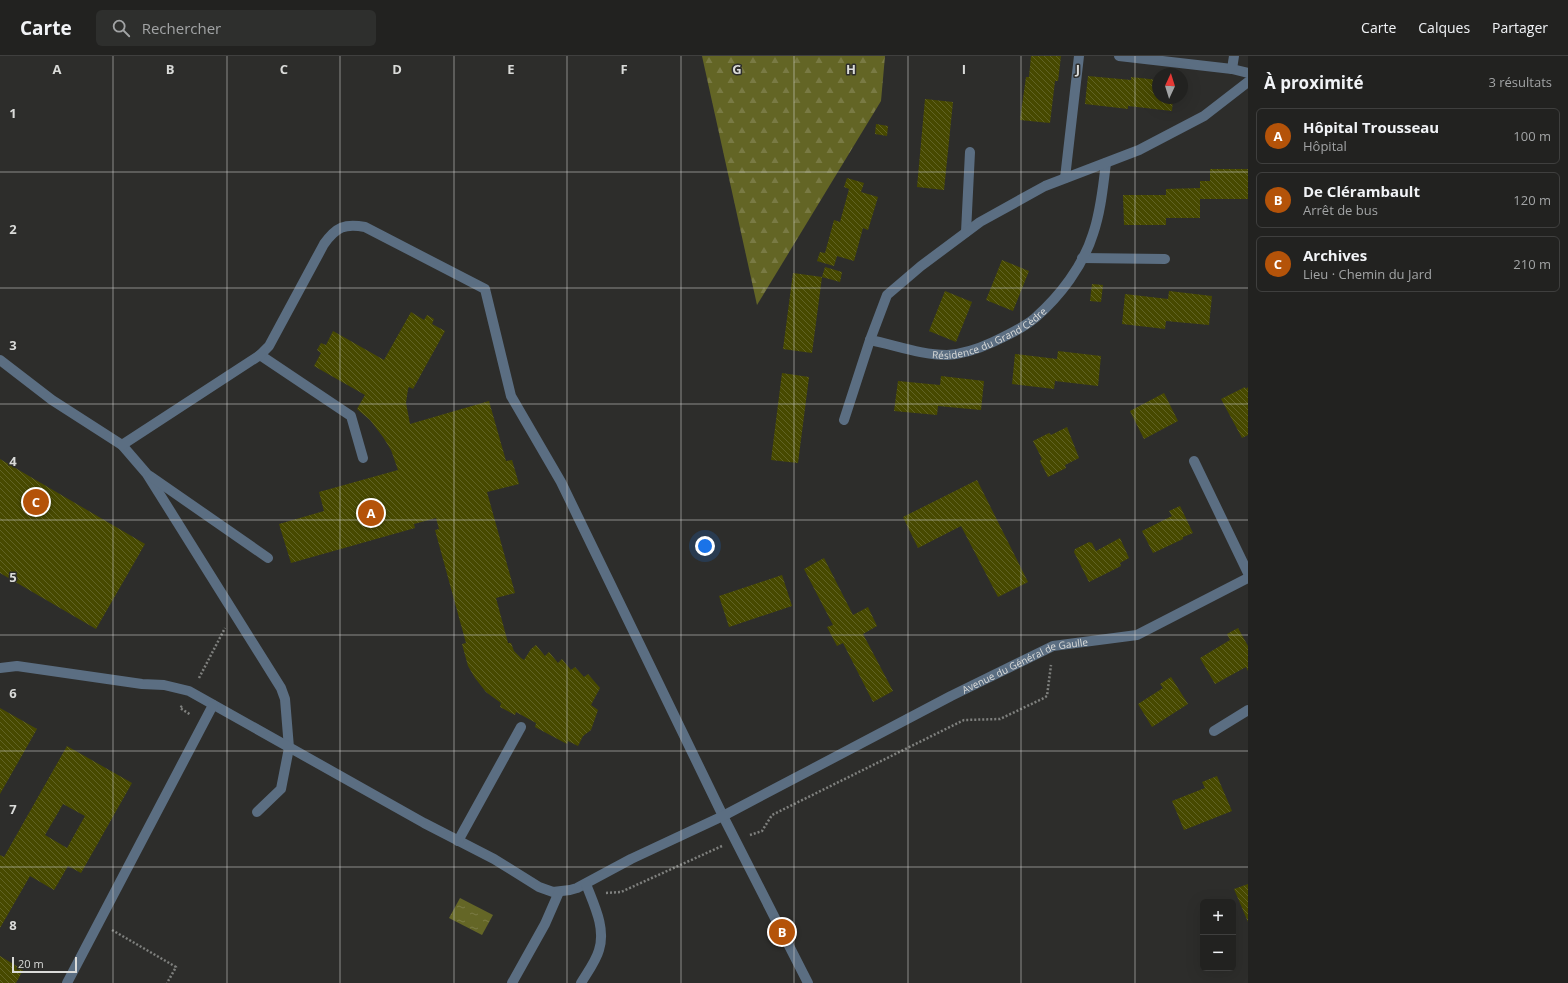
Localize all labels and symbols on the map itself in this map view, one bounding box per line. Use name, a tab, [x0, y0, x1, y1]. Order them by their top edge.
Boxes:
text: A	[53, 60, 62, 78]
text: B	[166, 60, 175, 78]
text: C	[280, 60, 288, 78]
text: D	[392, 60, 402, 78]
text: E	[507, 60, 515, 78]
text: F	[620, 60, 628, 78]
text: G	[732, 60, 742, 78]
text: H	[846, 60, 856, 78]
text: I	[962, 60, 966, 78]
text: J	[1075, 60, 1080, 78]
north arrow	[1152, 68, 1188, 104]
text: 1	[9, 104, 17, 122]
text: 2	[9, 220, 17, 238]
street label: Résidence du Grand Cèdre	[931, 304, 1050, 362]
text: 3	[9, 336, 17, 354]
text: 4	[9, 452, 17, 470]
pin: C	[23, 487, 49, 517]
pin: A	[358, 498, 384, 528]
your location	[695, 536, 715, 556]
text: 5	[9, 568, 17, 586]
street label: Avenue du Général de Gaulle	[960, 634, 1089, 697]
text: 6	[9, 684, 17, 702]
text: 7	[9, 800, 17, 818]
text: 8	[9, 916, 17, 934]
pin: B	[769, 917, 795, 947]
scale bar	[12, 955, 77, 974]

